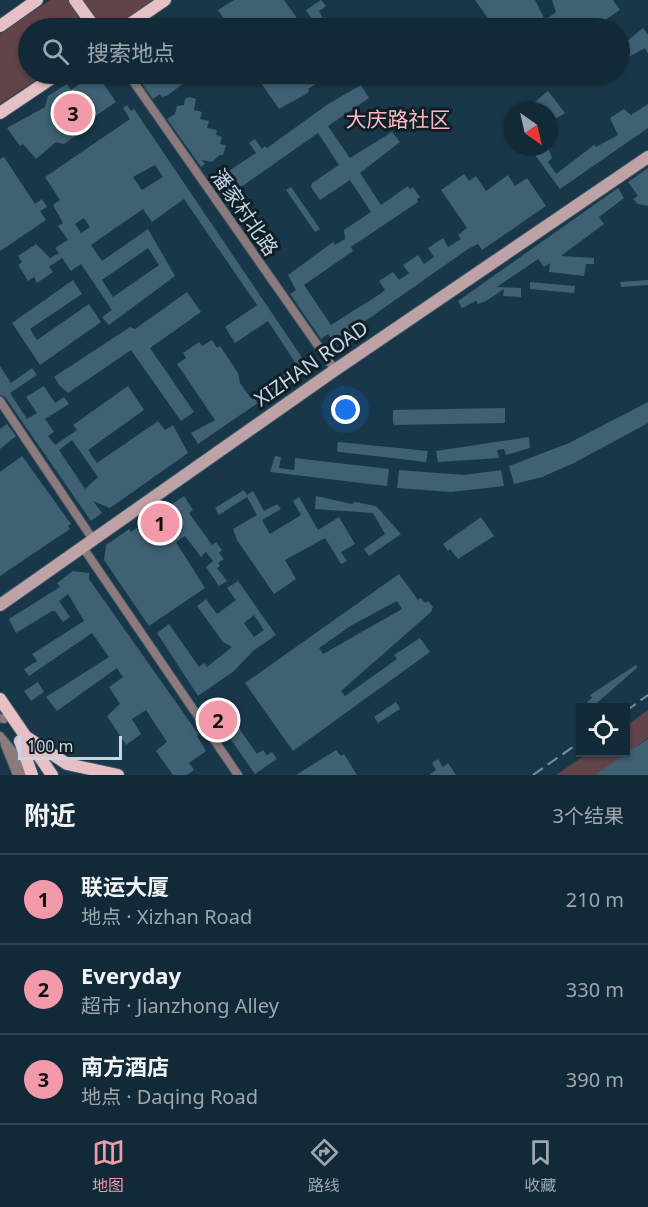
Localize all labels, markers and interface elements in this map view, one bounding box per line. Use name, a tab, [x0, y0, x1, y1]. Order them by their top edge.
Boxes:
search box	[18, 18, 630, 84]
icon: search	[39, 35, 72, 68]
text: 搜索地点	[87, 37, 175, 67]
pin: 3	[54, 90, 92, 136]
north arrow	[504, 102, 558, 156]
district label: 大庆路社区	[346, 105, 451, 133]
street label: 潘家村北路	[205, 163, 285, 261]
street label: XIZHAN ROAD	[249, 314, 373, 412]
your location	[331, 395, 360, 424]
pin: 1	[140, 500, 180, 546]
pin: 2	[198, 698, 238, 742]
map controls	[576, 703, 630, 757]
button: locate	[576, 703, 630, 757]
scale bar	[18, 733, 122, 760]
text: 100 m	[27, 735, 74, 757]
text: 附近	[24, 797, 76, 833]
text: 3个结果	[553, 802, 624, 829]
text: 联运大厦	[81, 871, 169, 901]
text: 1	[38, 886, 49, 913]
text: 210 m	[566, 886, 624, 913]
text: 地点 · Xizhan Road	[81, 903, 252, 930]
text: Everyday	[81, 960, 181, 990]
text: 2	[38, 976, 49, 1003]
text: 330 m	[566, 976, 624, 1003]
text: 超市 · Jianzhong Alley	[81, 992, 279, 1019]
text: 南方酒店	[81, 1051, 169, 1081]
text: 3	[38, 1066, 49, 1093]
text: 390 m	[566, 1066, 624, 1093]
text: 地点 · Daqing Road	[81, 1083, 258, 1110]
tab: 地图	[92, 1136, 125, 1196]
tab: 路线	[308, 1136, 341, 1196]
tab: 收藏	[524, 1136, 557, 1196]

